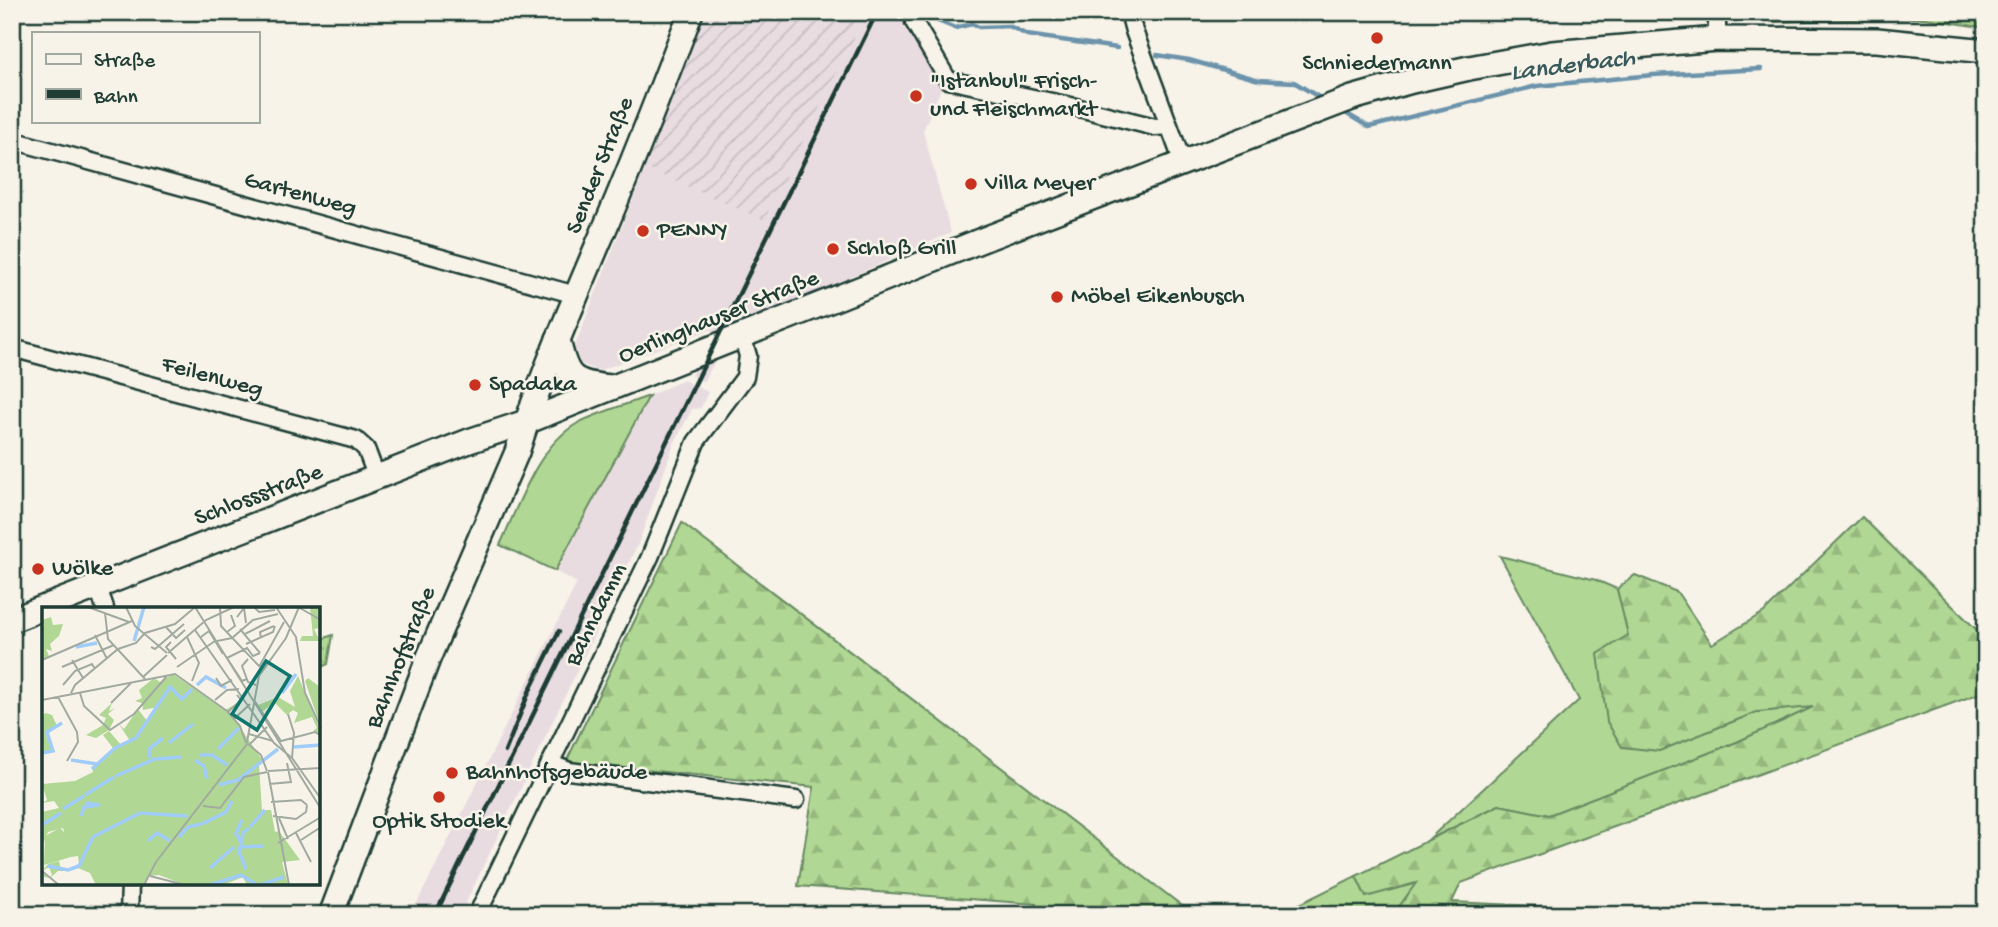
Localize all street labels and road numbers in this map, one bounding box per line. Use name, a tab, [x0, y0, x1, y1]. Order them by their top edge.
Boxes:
street label: Sender Straße	[560, 93, 642, 239]
street label: Gartenweg	[241, 166, 359, 224]
street label: Oerlinghauser Straße	[615, 264, 824, 371]
street label: Feilenweg	[157, 350, 266, 405]
street label: Schlossstraße	[191, 458, 328, 534]
street label: Bahndamm	[559, 559, 634, 672]
street label: Bahnhofstraße	[360, 582, 444, 734]

